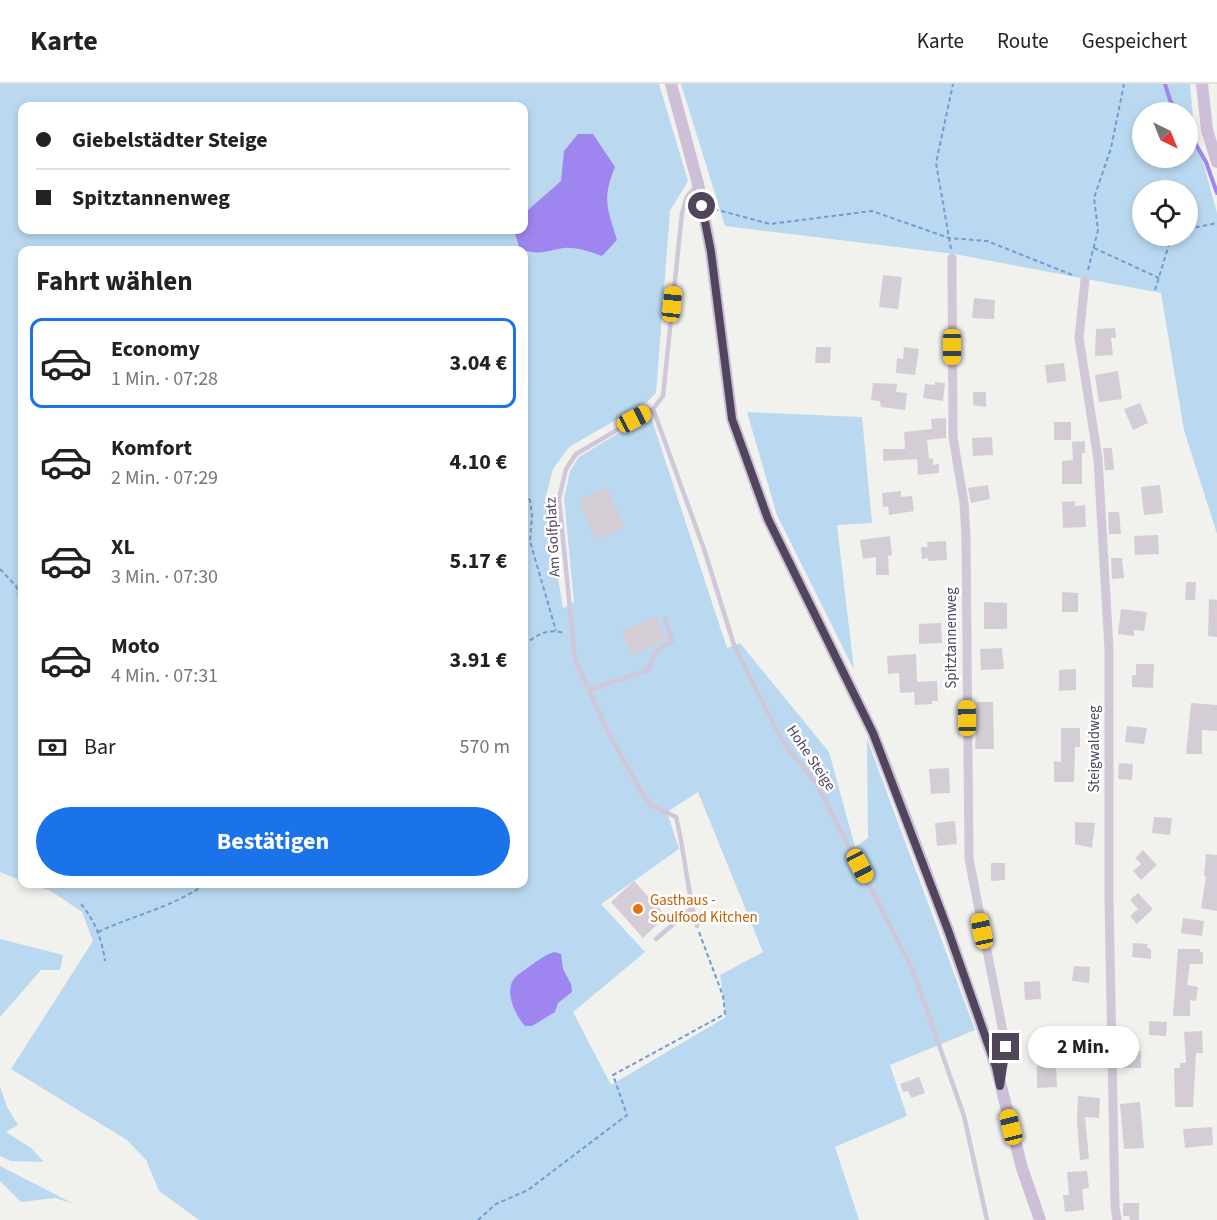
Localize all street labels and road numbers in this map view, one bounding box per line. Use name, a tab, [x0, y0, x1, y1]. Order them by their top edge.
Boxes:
street label: Am Golfplatz	[540, 496, 566, 578]
street label: Spitztannenweg	[941, 587, 962, 689]
street label: Steigwaldweg	[1084, 705, 1105, 793]
street label: Hohe Steige	[781, 721, 841, 795]

